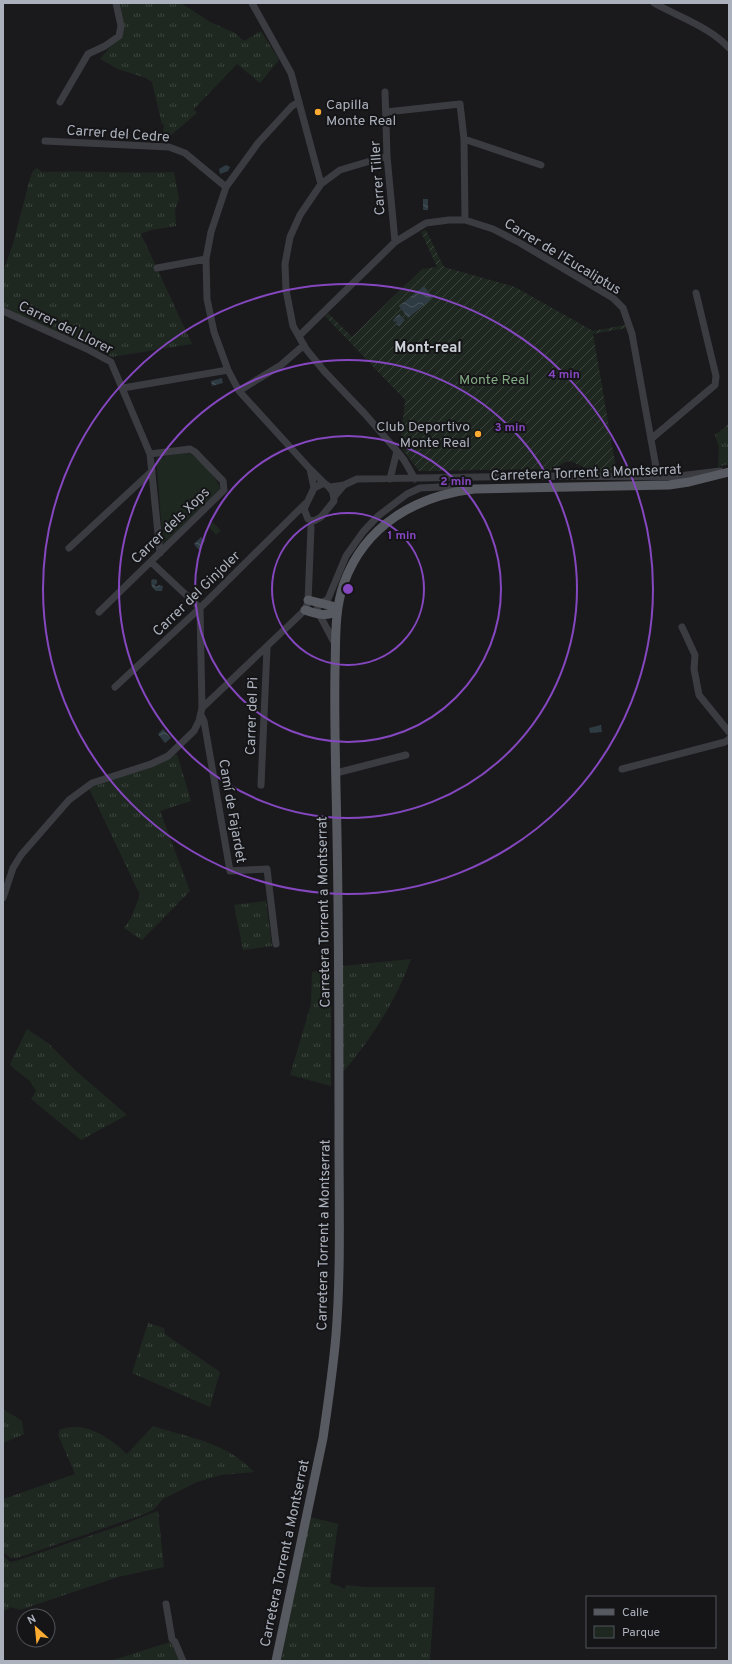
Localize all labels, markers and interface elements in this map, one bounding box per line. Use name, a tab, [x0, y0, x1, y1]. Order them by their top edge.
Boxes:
place label: Capilla Monte Real	[326, 97, 396, 130]
marker: Capilla Monte Real	[313, 107, 323, 117]
street label: Carrer del Cedre	[66, 122, 170, 147]
street label: Carrer Tiller	[367, 139, 390, 216]
street label: Carrer de l'Eucaliptus	[501, 216, 624, 299]
street label: Carrer del Llorer	[15, 298, 116, 359]
district label: Mont-real	[394, 339, 462, 358]
text: 4 min	[548, 367, 580, 383]
park label: Monte Real	[459, 372, 529, 389]
place label: Club Deportivo Monte Real	[376, 419, 470, 452]
text: 3 min	[494, 420, 526, 436]
marker: Club Deportivo Monte Real	[473, 429, 483, 439]
street label: Carretera Torrent a Montserrat	[490, 462, 682, 485]
text: 2 min	[440, 474, 472, 490]
street label: Carrer dels Xops	[128, 484, 214, 568]
text: 1 min	[388, 528, 416, 544]
street label: Carrer del Ginjoler	[150, 547, 245, 640]
centre of rings	[341, 582, 355, 596]
street label: Carrer del Pi	[243, 677, 262, 755]
street label: Camí de Fajardet	[214, 758, 249, 865]
street label: Carretera Torrent a Montserrat	[314, 816, 335, 1008]
street label: Carretera Torrent a Montserrat	[314, 1139, 335, 1331]
street label: Carretera Torrent a Montserrat	[257, 1458, 314, 1649]
legend	[586, 1596, 716, 1648]
text: Calle	[622, 1605, 649, 1621]
north arrow	[16, 1608, 56, 1648]
text: N	[25, 1612, 39, 1628]
text: Parque	[622, 1625, 660, 1641]

